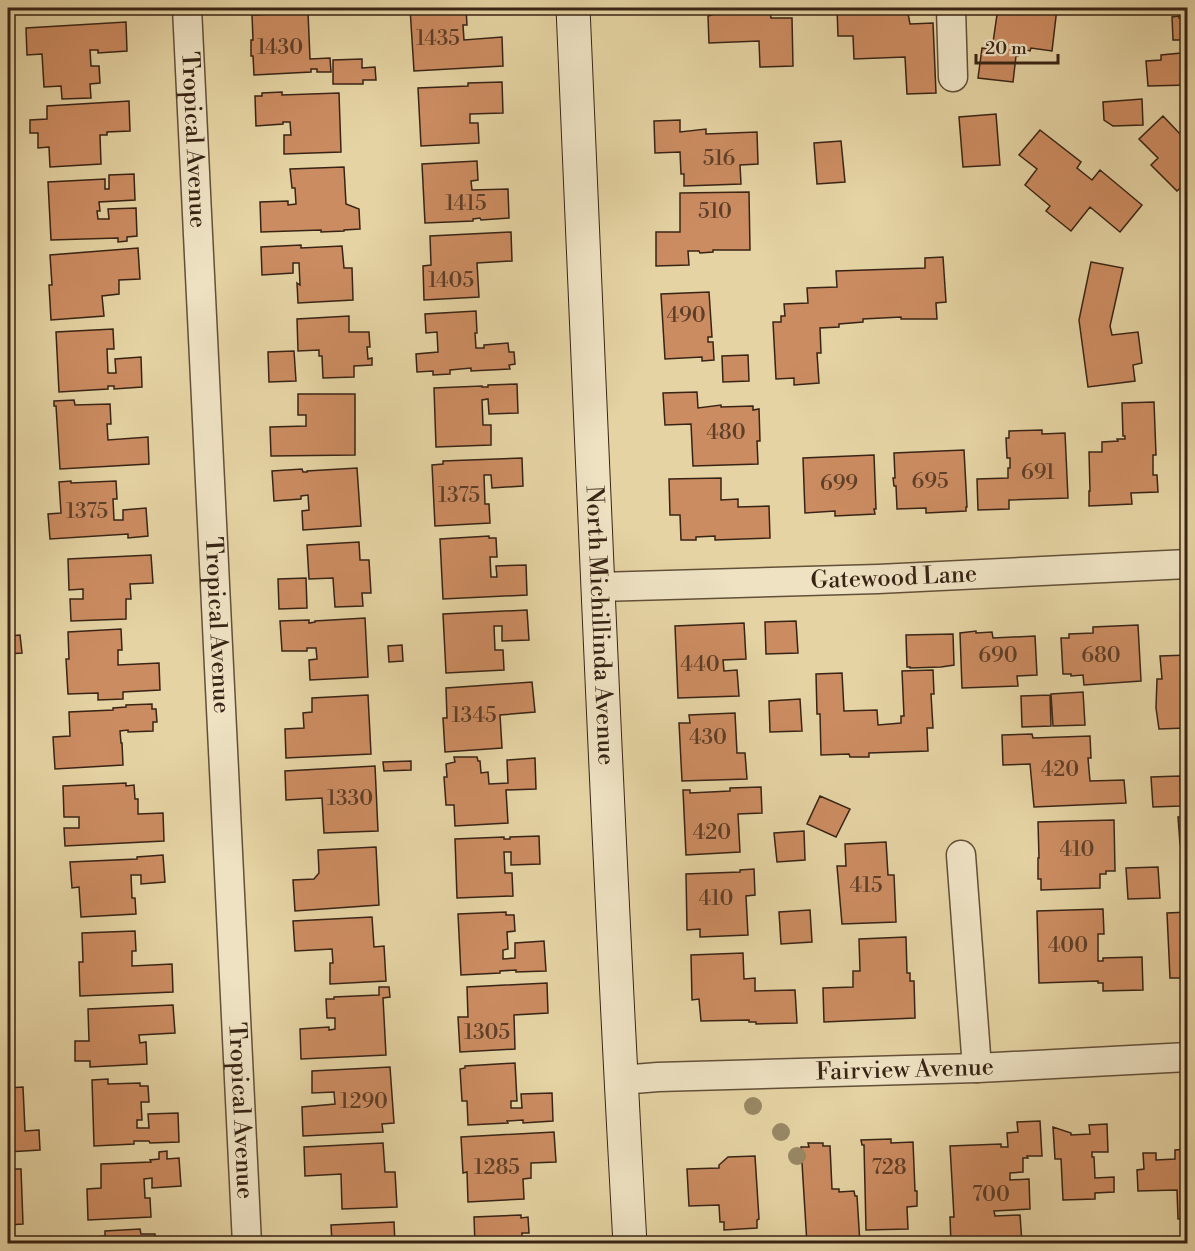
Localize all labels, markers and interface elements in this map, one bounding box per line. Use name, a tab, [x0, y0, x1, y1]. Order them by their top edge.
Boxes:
house number: 1435	[416, 26, 460, 52]
scale bar	[976, 27, 1058, 65]
house number: 1430	[257, 35, 303, 61]
text: 20 m	[985, 37, 1027, 60]
street label: Tropical Avenue	[174, 51, 213, 229]
house number: 516	[703, 146, 736, 172]
house number: 1415	[445, 191, 487, 217]
house number: 510	[698, 199, 732, 225]
house number: 1405	[428, 268, 474, 294]
house number: 490	[666, 303, 706, 329]
house number: 480	[706, 420, 746, 446]
house number: 691	[1021, 460, 1055, 486]
house number: 695	[911, 469, 949, 495]
house number: 699	[820, 471, 858, 497]
house number: 1375	[438, 483, 480, 509]
street label: North Michillinda Avenue	[579, 485, 621, 766]
house number: 1375	[66, 499, 108, 525]
street label: Tropical Avenue	[198, 536, 236, 714]
street label: Gatewood Lane	[810, 559, 978, 596]
house number: 690	[978, 643, 1018, 669]
house number: 680	[1081, 643, 1121, 669]
house number: 440	[680, 652, 720, 678]
house number: 1345	[451, 703, 497, 729]
house number: 430	[689, 725, 727, 751]
house number: 420	[1041, 757, 1079, 783]
house number: 1330	[327, 786, 373, 812]
house number: 420	[693, 820, 731, 846]
house number: 410	[1060, 837, 1094, 863]
house number: 415	[849, 873, 883, 899]
house number: 410	[699, 886, 733, 912]
house number: 400	[1048, 933, 1088, 959]
house number: 1305	[464, 1020, 510, 1046]
street label: Tropical Avenue	[221, 1022, 260, 1200]
street label: Fairview Avenue	[815, 1052, 995, 1088]
house number: 1290	[340, 1089, 388, 1115]
house number: 1285	[474, 1155, 520, 1181]
house number: 728	[871, 1155, 907, 1181]
house number: 700	[972, 1182, 1010, 1208]

